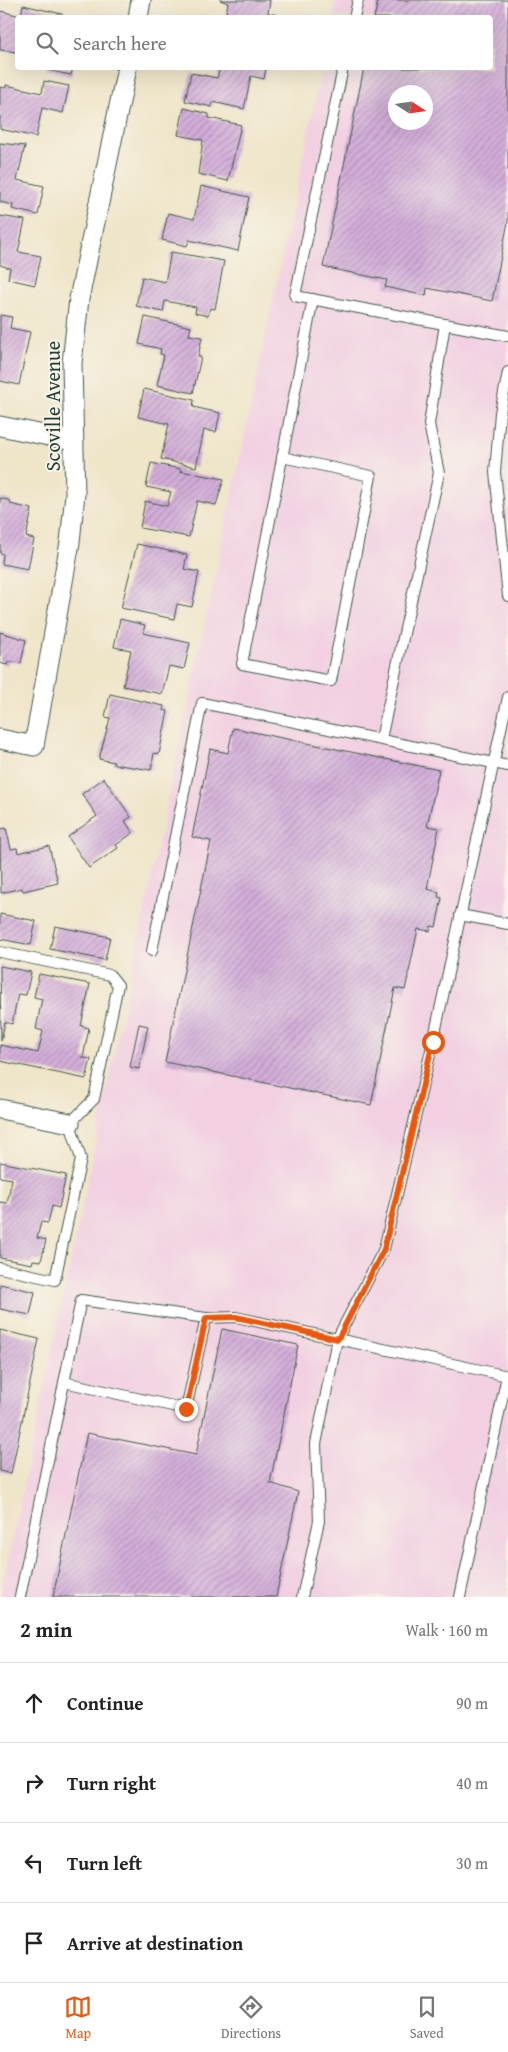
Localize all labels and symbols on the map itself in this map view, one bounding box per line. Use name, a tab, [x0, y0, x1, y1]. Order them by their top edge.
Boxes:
north arrow	[388, 85, 433, 130]
street label: Scoville Avenue	[38, 341, 67, 471]
route start	[422, 1031, 445, 1054]
route end	[175, 1398, 198, 1421]

